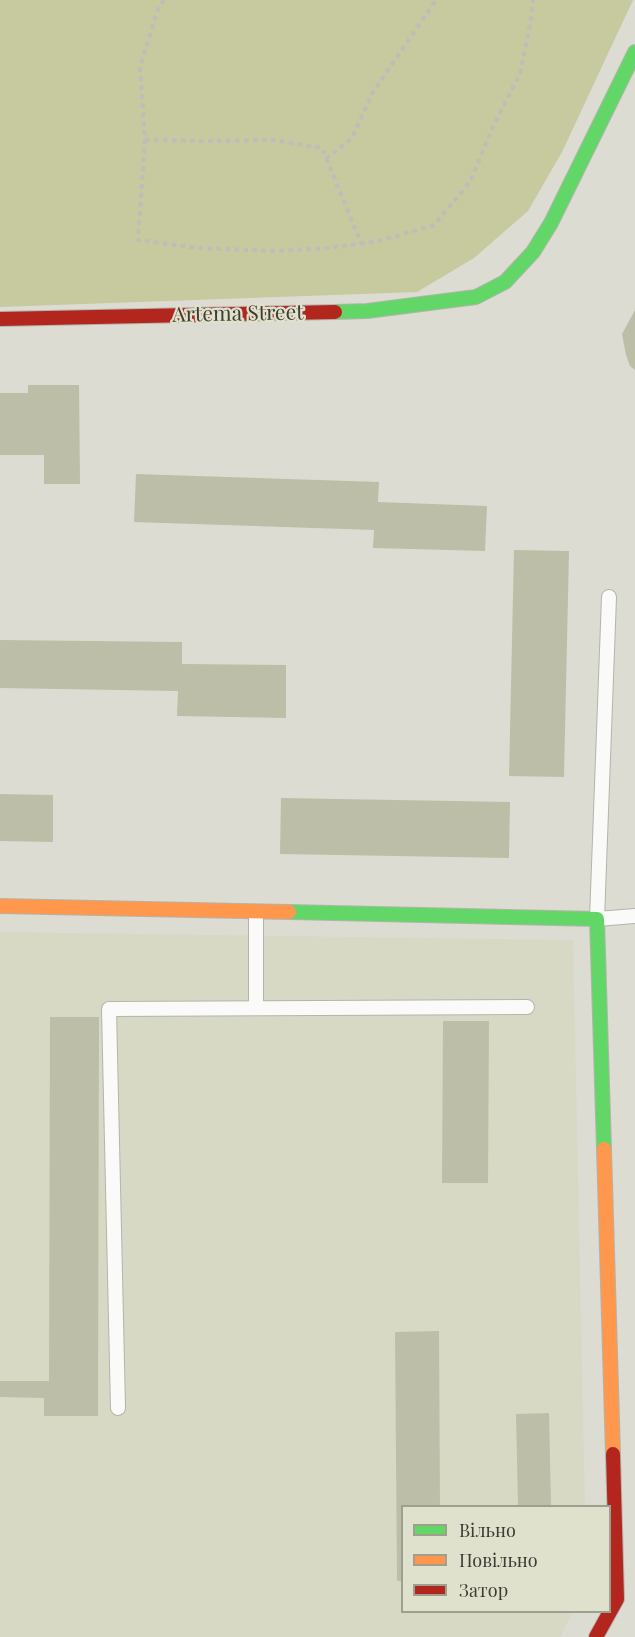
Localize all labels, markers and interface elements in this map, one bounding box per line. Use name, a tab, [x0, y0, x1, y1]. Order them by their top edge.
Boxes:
street label: Artema Street	[172, 300, 304, 328]
legend	[401, 1505, 611, 1613]
text: Вільно	[459, 1518, 516, 1542]
text: Повільно	[459, 1548, 538, 1572]
text: Затор	[459, 1578, 508, 1602]

